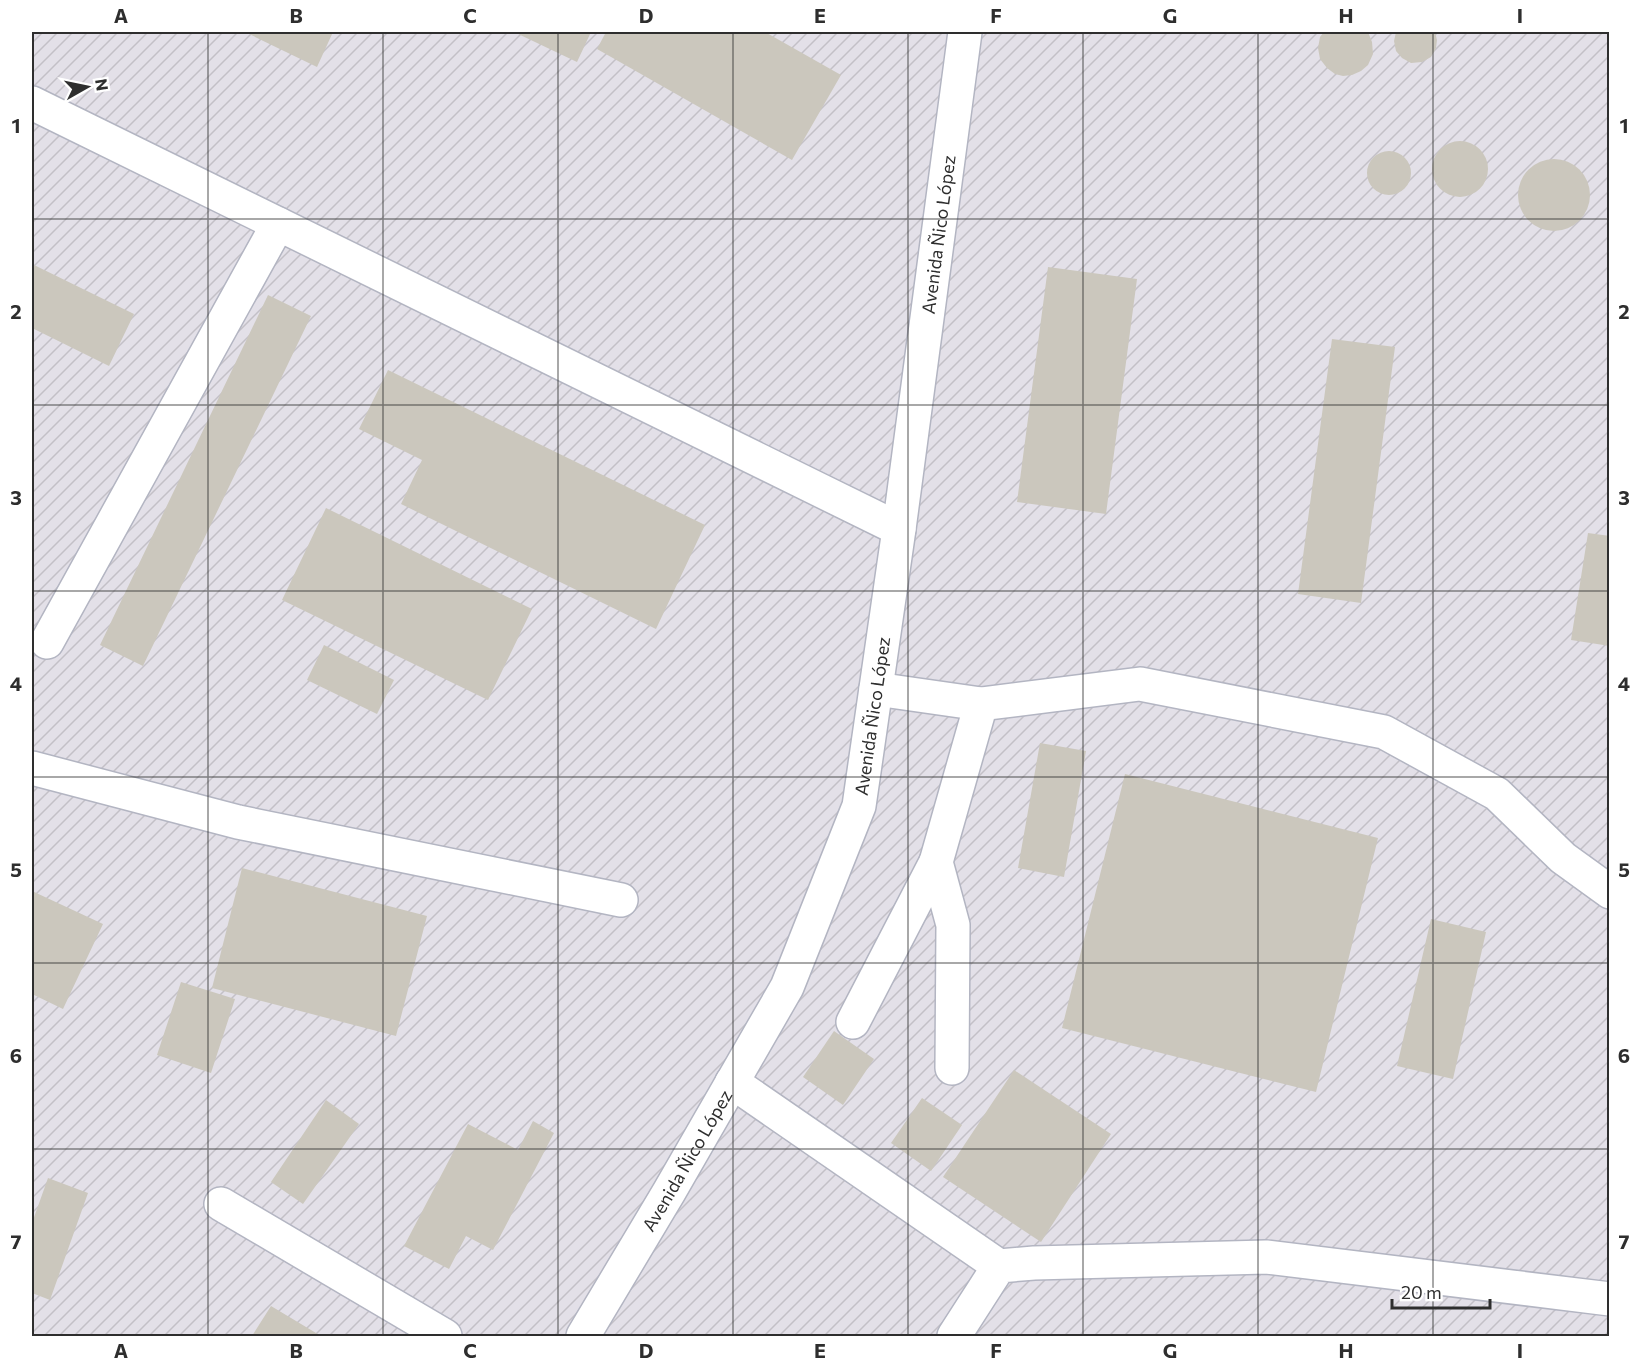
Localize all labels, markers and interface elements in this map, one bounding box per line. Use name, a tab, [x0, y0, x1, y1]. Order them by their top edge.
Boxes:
text: A	[114, 3, 128, 27]
text: B	[289, 3, 303, 27]
text: C	[463, 3, 477, 27]
text: D	[639, 3, 653, 27]
text: E	[814, 3, 826, 27]
text: F	[990, 3, 1002, 27]
text: G	[1163, 3, 1177, 27]
text: H	[1339, 3, 1354, 27]
text: I	[1517, 3, 1523, 27]
north arrow	[57, 57, 117, 117]
text: N	[92, 77, 113, 92]
text: 1	[11, 113, 21, 137]
text: 1	[1619, 113, 1629, 137]
street label: Avenida Ñico López	[917, 154, 960, 315]
text: 2	[10, 299, 22, 323]
text: 2	[1618, 299, 1630, 323]
text: 3	[10, 485, 22, 509]
text: 3	[1618, 485, 1630, 509]
street label: Avenida Ñico López	[850, 635, 894, 797]
text: 4	[10, 671, 22, 695]
text: 4	[1618, 671, 1630, 695]
text: 5	[10, 857, 22, 881]
text: 5	[1618, 857, 1630, 881]
text: 6	[10, 1043, 22, 1067]
text: 6	[1618, 1043, 1630, 1067]
street label: Avenida Ñico López	[637, 1086, 737, 1235]
text: 7	[11, 1229, 22, 1253]
text: 7	[1619, 1229, 1630, 1253]
scale bar	[1392, 1272, 1490, 1310]
text: 20 m	[1401, 1281, 1442, 1303]
text: A	[114, 1338, 128, 1362]
text: B	[289, 1338, 303, 1362]
text: C	[463, 1338, 477, 1362]
text: D	[639, 1338, 653, 1362]
text: E	[814, 1338, 826, 1362]
text: F	[990, 1338, 1002, 1362]
text: G	[1163, 1338, 1177, 1362]
text: H	[1339, 1338, 1354, 1362]
text: I	[1517, 1338, 1523, 1362]

